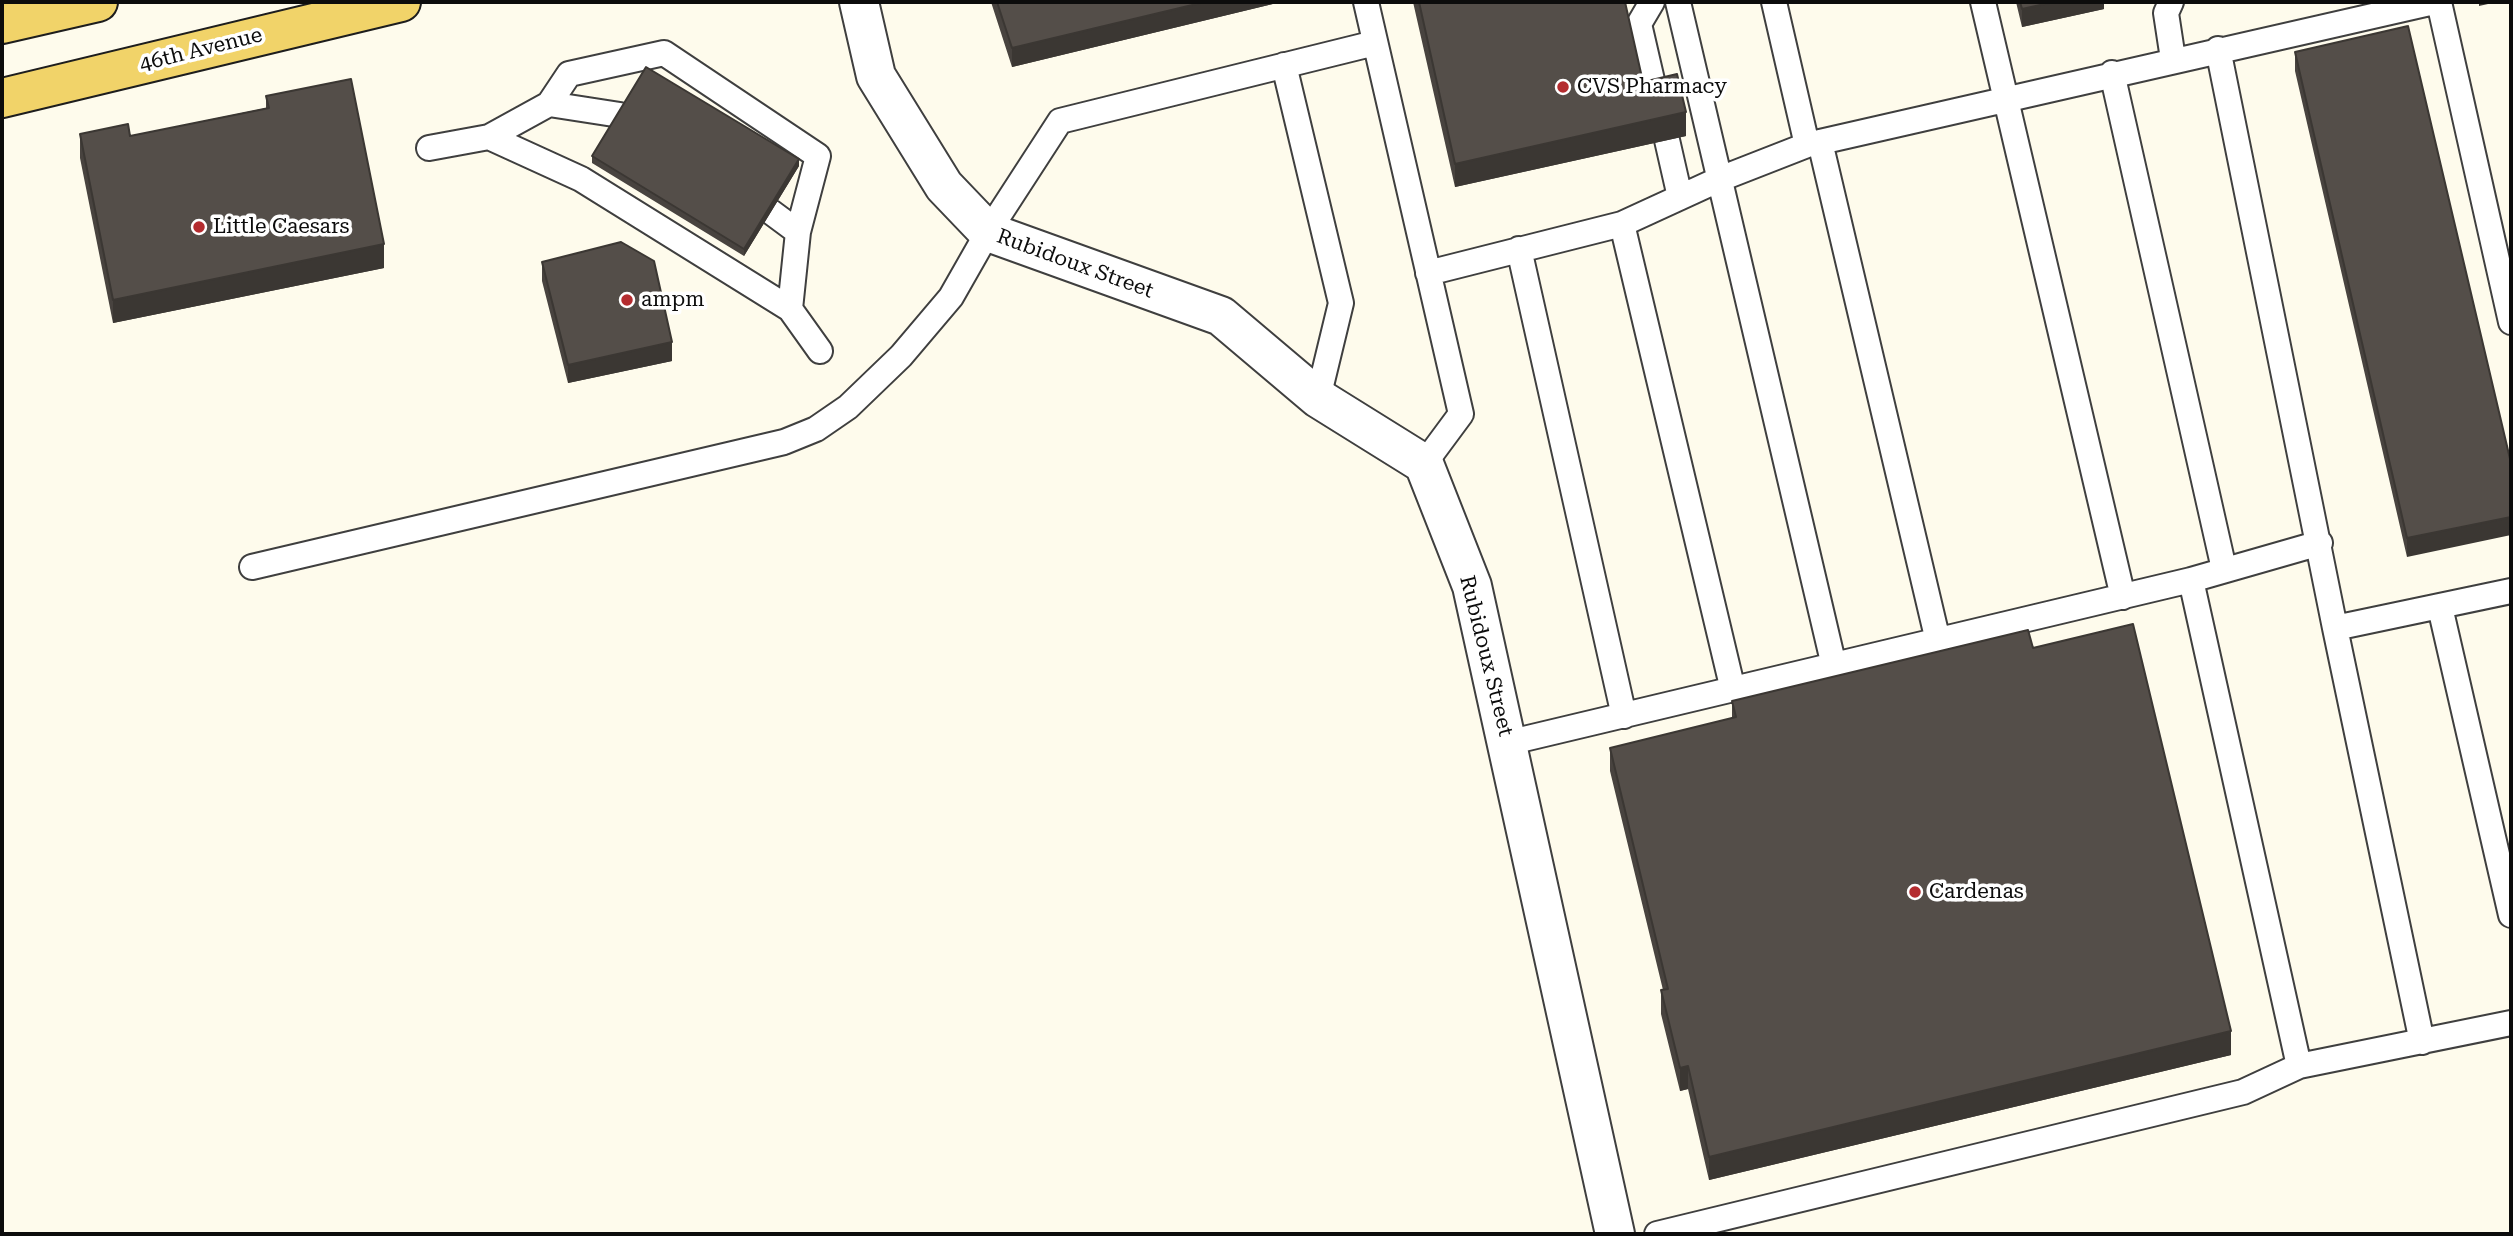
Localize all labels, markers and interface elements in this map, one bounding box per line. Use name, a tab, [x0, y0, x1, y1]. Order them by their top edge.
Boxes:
street label: 46th Avenue	[137, 23, 265, 77]
place label: CVS Pharmacy	[1577, 74, 1727, 100]
marker: CVS Pharmacy	[1555, 79, 1571, 95]
place label: Little Caesars	[213, 214, 350, 240]
marker: Little Caesars	[191, 219, 207, 235]
street label: Rubidoux Street	[993, 224, 1157, 304]
place label: ampm	[641, 287, 704, 313]
marker: ampm	[619, 292, 635, 308]
street label: Rubidoux Street	[1454, 573, 1518, 739]
place label: Cardenas	[1929, 879, 2024, 905]
marker: Cardenas	[1907, 884, 1923, 900]

